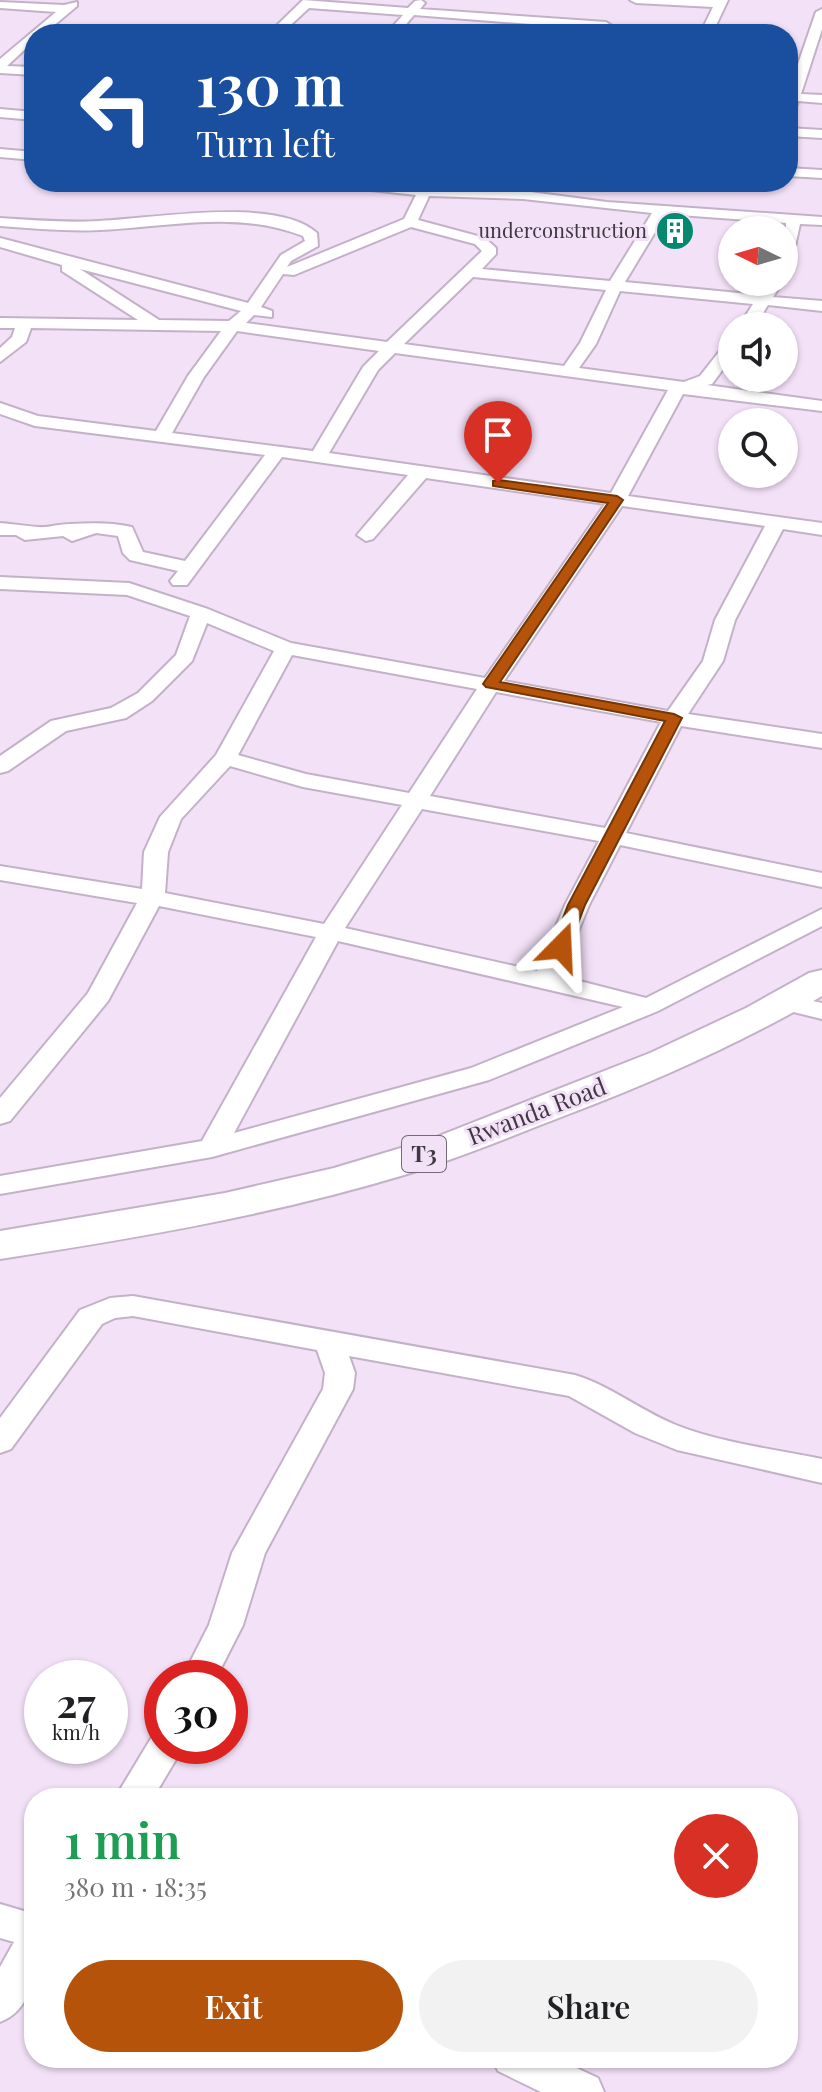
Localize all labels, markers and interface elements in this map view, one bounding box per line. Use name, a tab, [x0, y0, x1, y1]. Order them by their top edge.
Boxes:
text: 130 m	[196, 46, 344, 121]
icon: left	[64, 56, 168, 160]
text: Turn left	[196, 118, 335, 166]
building icon: underconstruction	[654, 210, 696, 252]
place label: underconstruction	[478, 216, 647, 243]
north arrow	[718, 216, 798, 296]
map controls	[718, 216, 798, 488]
button: sound	[718, 312, 798, 392]
pin	[464, 401, 532, 483]
button: search	[718, 408, 798, 488]
icon: arrive	[476, 413, 520, 457]
position arrow	[519, 905, 603, 989]
street label: Rwanda Road	[462, 1069, 610, 1151]
road number: T3	[402, 1136, 446, 1172]
speed limit sign: 30	[144, 1660, 248, 1764]
text: 27	[56, 1675, 96, 1728]
text: km/h	[52, 1718, 100, 1745]
text: 1 min	[64, 1807, 181, 1871]
button: close	[674, 1814, 758, 1898]
text: 380 m · 18:35	[64, 1869, 207, 1904]
button: Exit	[64, 1960, 403, 2052]
button: Share	[419, 1960, 758, 2052]

